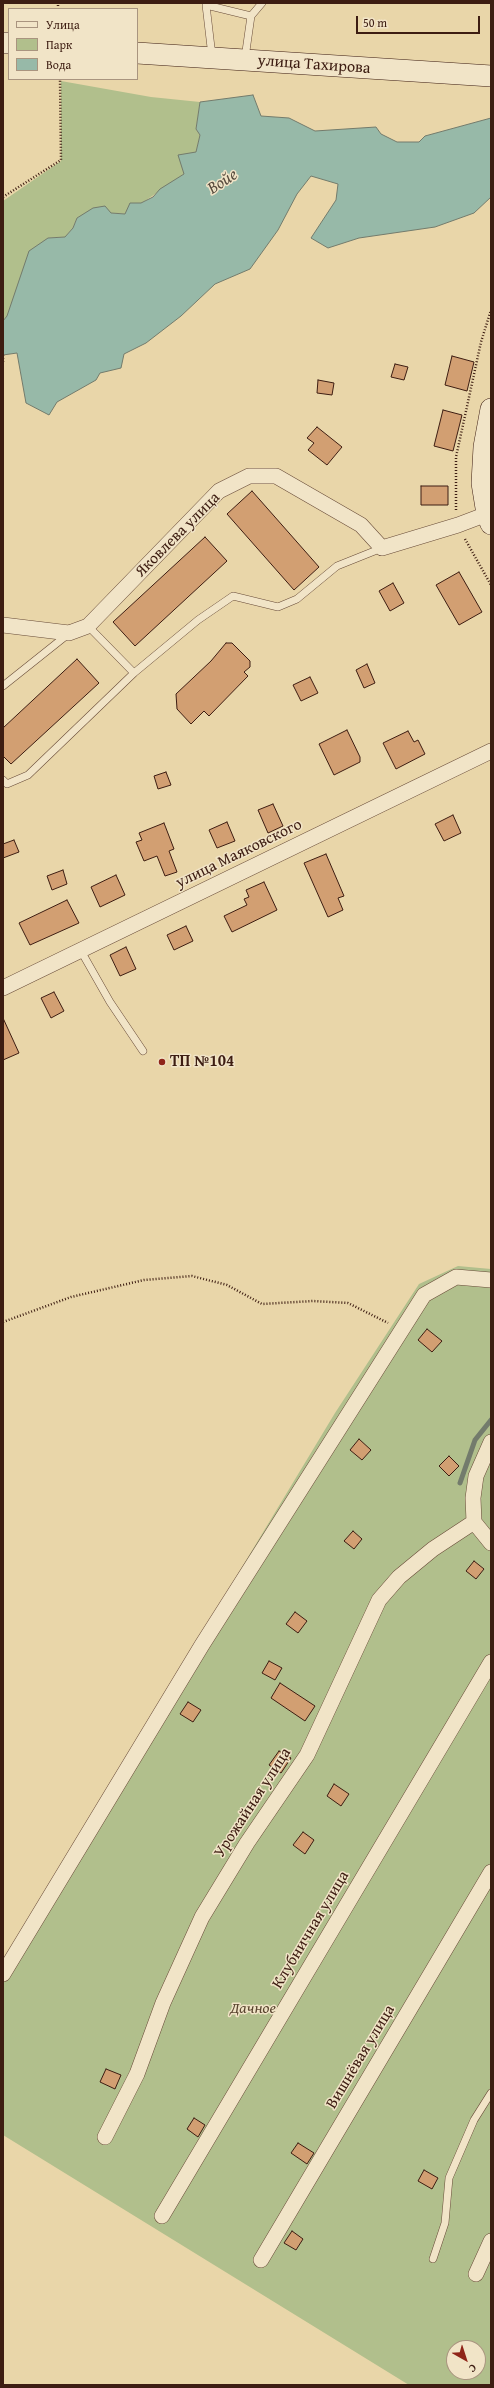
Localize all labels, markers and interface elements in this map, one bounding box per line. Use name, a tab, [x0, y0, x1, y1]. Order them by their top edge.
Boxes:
legend	[8, 8, 138, 80]
scale bar	[358, 8, 482, 34]
text: 50 m	[363, 14, 387, 31]
text: Улица	[46, 16, 80, 33]
text: Парк	[46, 36, 72, 53]
street label: улица Тахирова	[257, 51, 371, 79]
text: Вода	[46, 56, 71, 73]
water label: Войе	[204, 165, 242, 199]
street label: Яковлева улица	[132, 489, 224, 581]
street label: улица Маяковского	[173, 815, 305, 893]
place label: ТП №104	[170, 1052, 234, 1072]
marker: ТП №104	[157, 1057, 167, 1067]
street label: Урожайная улица	[210, 1744, 296, 1862]
street label: Клубничная улица	[268, 1868, 354, 1992]
park label: Дачное	[230, 1999, 276, 2019]
street label: Вишнёвая улица	[322, 2002, 400, 2112]
north arrow	[446, 2340, 486, 2380]
text: С	[465, 2360, 480, 2377]

